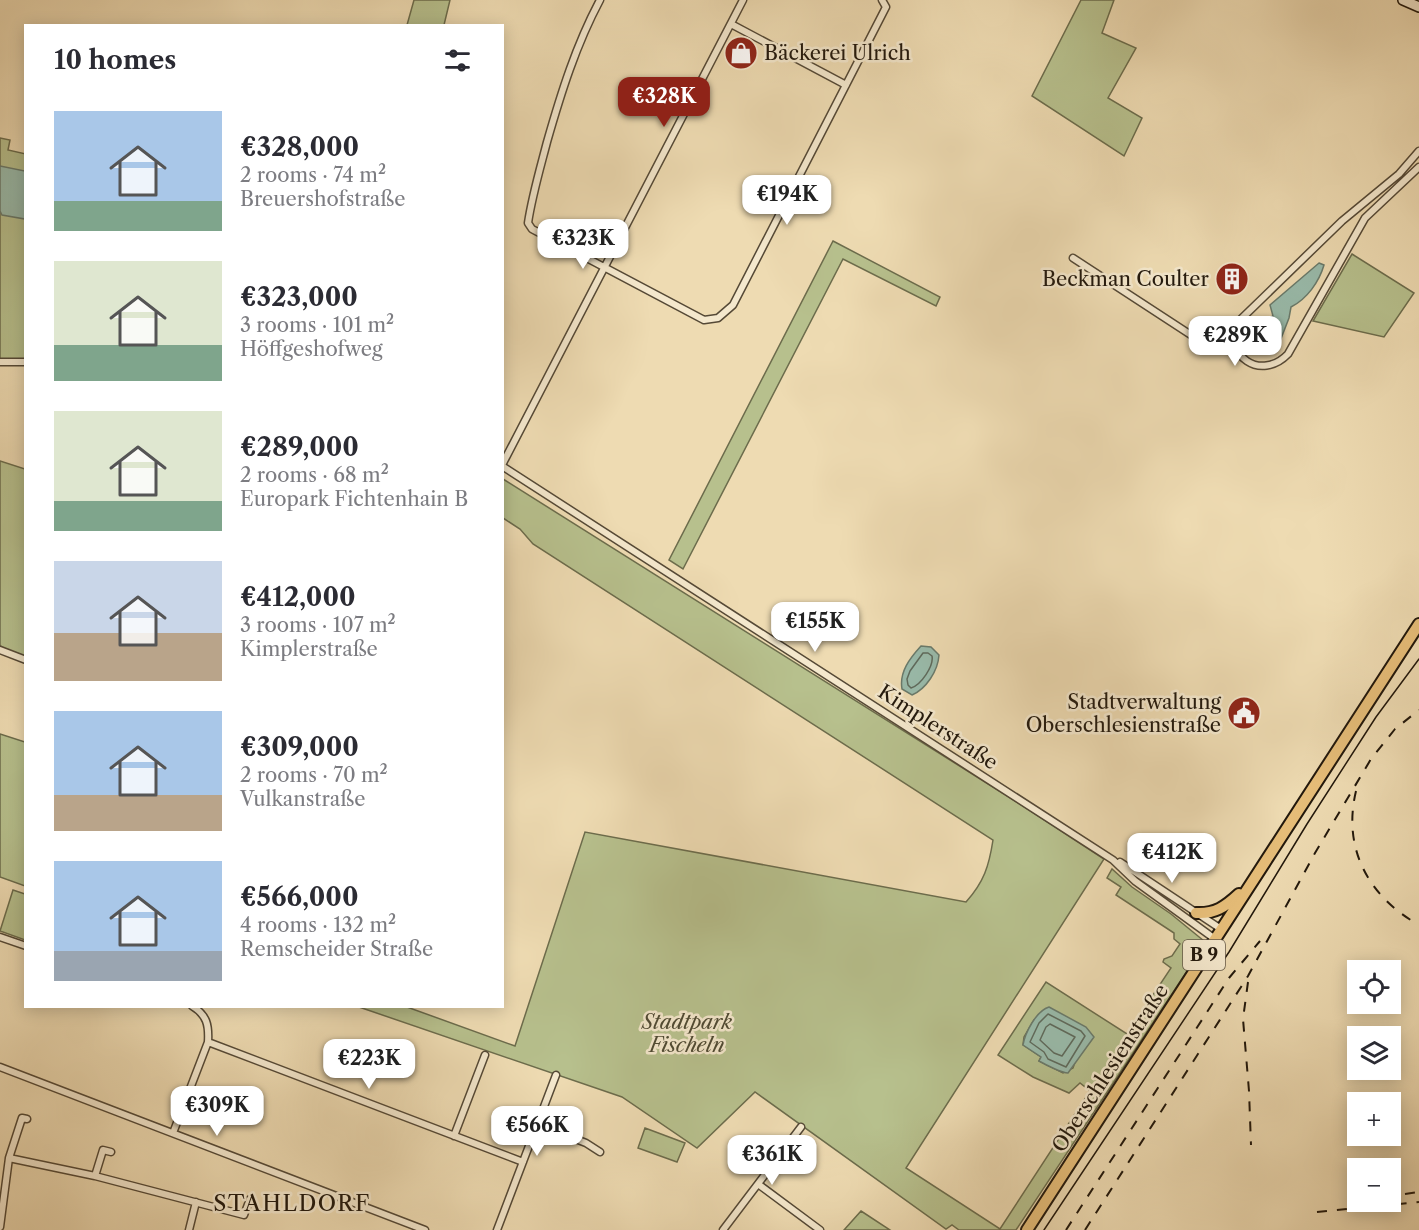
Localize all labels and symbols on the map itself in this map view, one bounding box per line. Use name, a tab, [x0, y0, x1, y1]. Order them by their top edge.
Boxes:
shop icon: Bäckerei Ulrich	[723, 35, 759, 71]
place label: Bäckerei Ulrich	[764, 41, 911, 65]
pin: €328K	[622, 77, 706, 128]
pin: €194K	[745, 175, 829, 226]
pin: €323K	[541, 219, 625, 270]
building icon: Beckman Coulter	[1214, 261, 1250, 297]
place label: Beckman Coulter	[1042, 267, 1210, 291]
pin: €289K	[1193, 316, 1277, 367]
pin: €155K	[773, 602, 857, 653]
street label: Kimplerstraße	[874, 679, 1002, 775]
place label: Stadtverwaltung Oberschlesienstraße	[1026, 690, 1221, 737]
public building icon: Stadtverwaltung Oberschlesienstraße	[1226, 695, 1262, 731]
pin: €412K	[1130, 833, 1214, 884]
road number: B 9	[1183, 940, 1225, 970]
street label: Oberschlesienstraße	[1047, 980, 1173, 1156]
park label: Stadtpark Fischeln	[641, 1010, 733, 1057]
pin: €223K	[327, 1039, 411, 1090]
pin: €309K	[175, 1086, 259, 1137]
pin: €566K	[495, 1106, 579, 1157]
pin: €361K	[730, 1135, 814, 1186]
district label: STAHLDORF	[213, 1190, 371, 1217]

